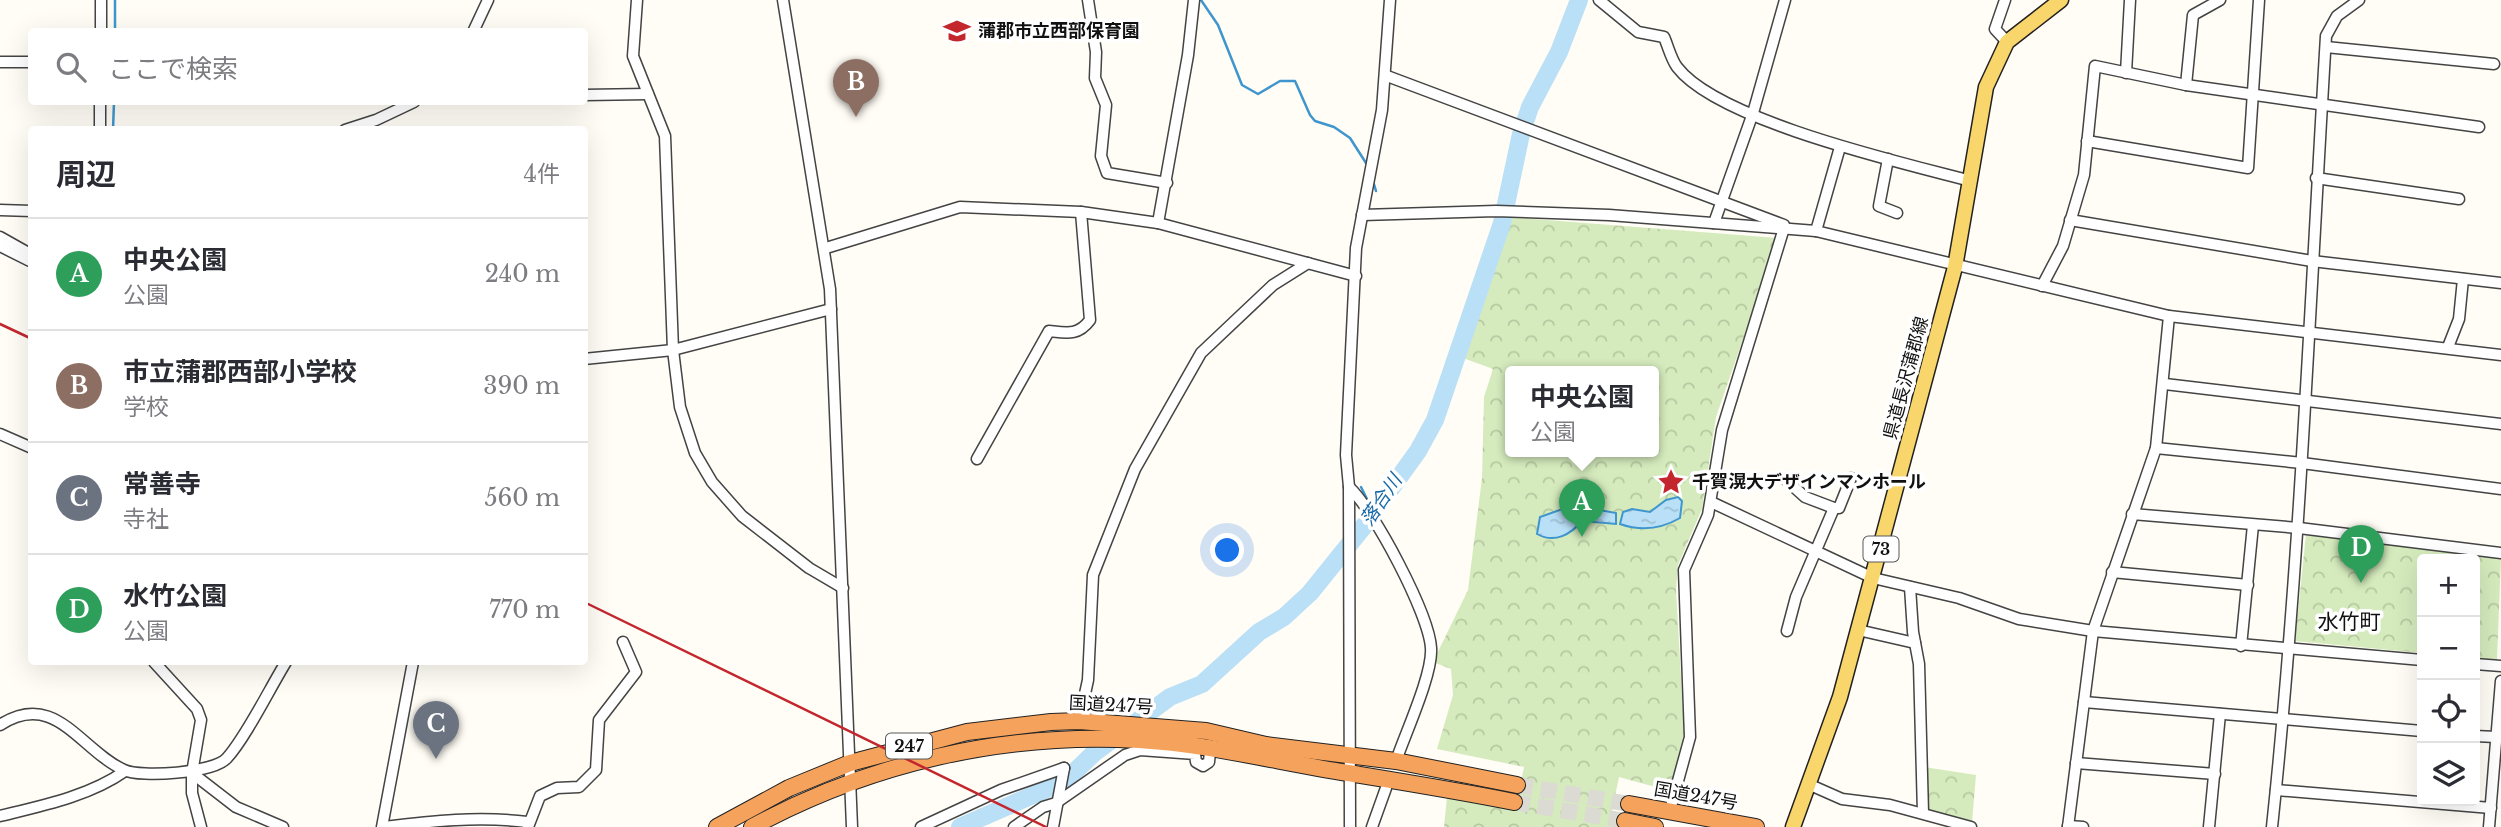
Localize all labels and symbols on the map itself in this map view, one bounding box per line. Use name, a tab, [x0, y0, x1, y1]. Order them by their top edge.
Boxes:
school or university icon: 蒲郡市立西部保育園	[942, 16, 972, 46]
place label: 蒲郡市立西部保育園	[978, 20, 1140, 42]
pin: B	[833, 59, 879, 117]
street label: 県道長沢蒲郡線	[1879, 314, 1933, 442]
place icon: 千賀滉大デザインマンホール	[1656, 467, 1686, 497]
water label: 落合川	[1356, 468, 1408, 530]
place label: 千賀滉大デザインマンホール	[1692, 471, 1926, 493]
pin: A	[1559, 479, 1605, 537]
pin: D	[2338, 525, 2384, 583]
your location	[1210, 533, 1244, 567]
road number: 73	[1864, 536, 1898, 562]
district label: 水竹町	[2318, 609, 2381, 635]
street label: 国道247号	[1068, 692, 1154, 718]
pin: C	[413, 701, 459, 759]
road number: 247	[886, 734, 932, 758]
street label: 国道247号	[1652, 778, 1740, 814]

